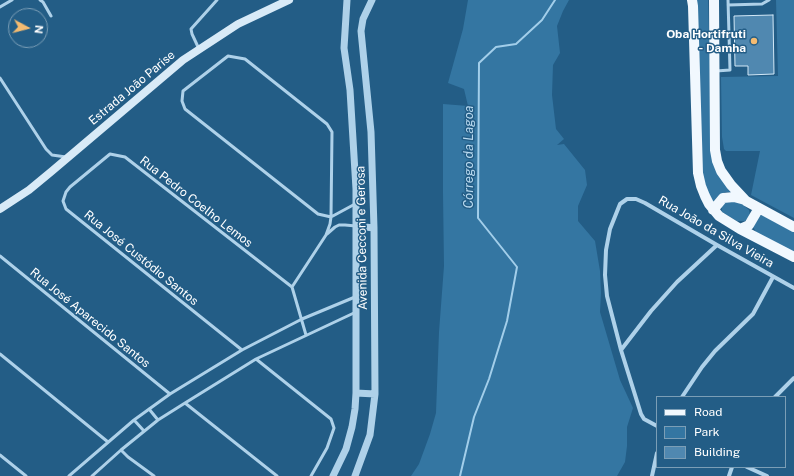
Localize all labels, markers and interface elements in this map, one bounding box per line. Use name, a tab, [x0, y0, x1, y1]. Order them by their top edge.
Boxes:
north arrow	[8, 8, 48, 48]
text: N	[32, 24, 45, 34]
place label: Oba Hortifruti - Damha	[666, 27, 746, 55]
marker: Oba Hortifruti - Damha	[749, 36, 759, 46]
street label: Estrada João Parise	[86, 48, 178, 128]
water label: Córrego da Lagoa	[461, 105, 477, 209]
street label: Rua Pedro Coelho Lemos	[137, 154, 255, 250]
street label: Avenida Cecconi e Gerosa	[354, 166, 370, 310]
street label: Rua João da Silva Vieira	[656, 193, 776, 271]
street label: Rua José Custódio Santos	[81, 207, 201, 309]
street label: Rua José Aparecido Santos	[27, 265, 153, 371]
legend	[656, 396, 786, 468]
text: Road	[694, 405, 722, 419]
text: Park	[694, 425, 720, 439]
text: Building	[694, 445, 740, 459]

